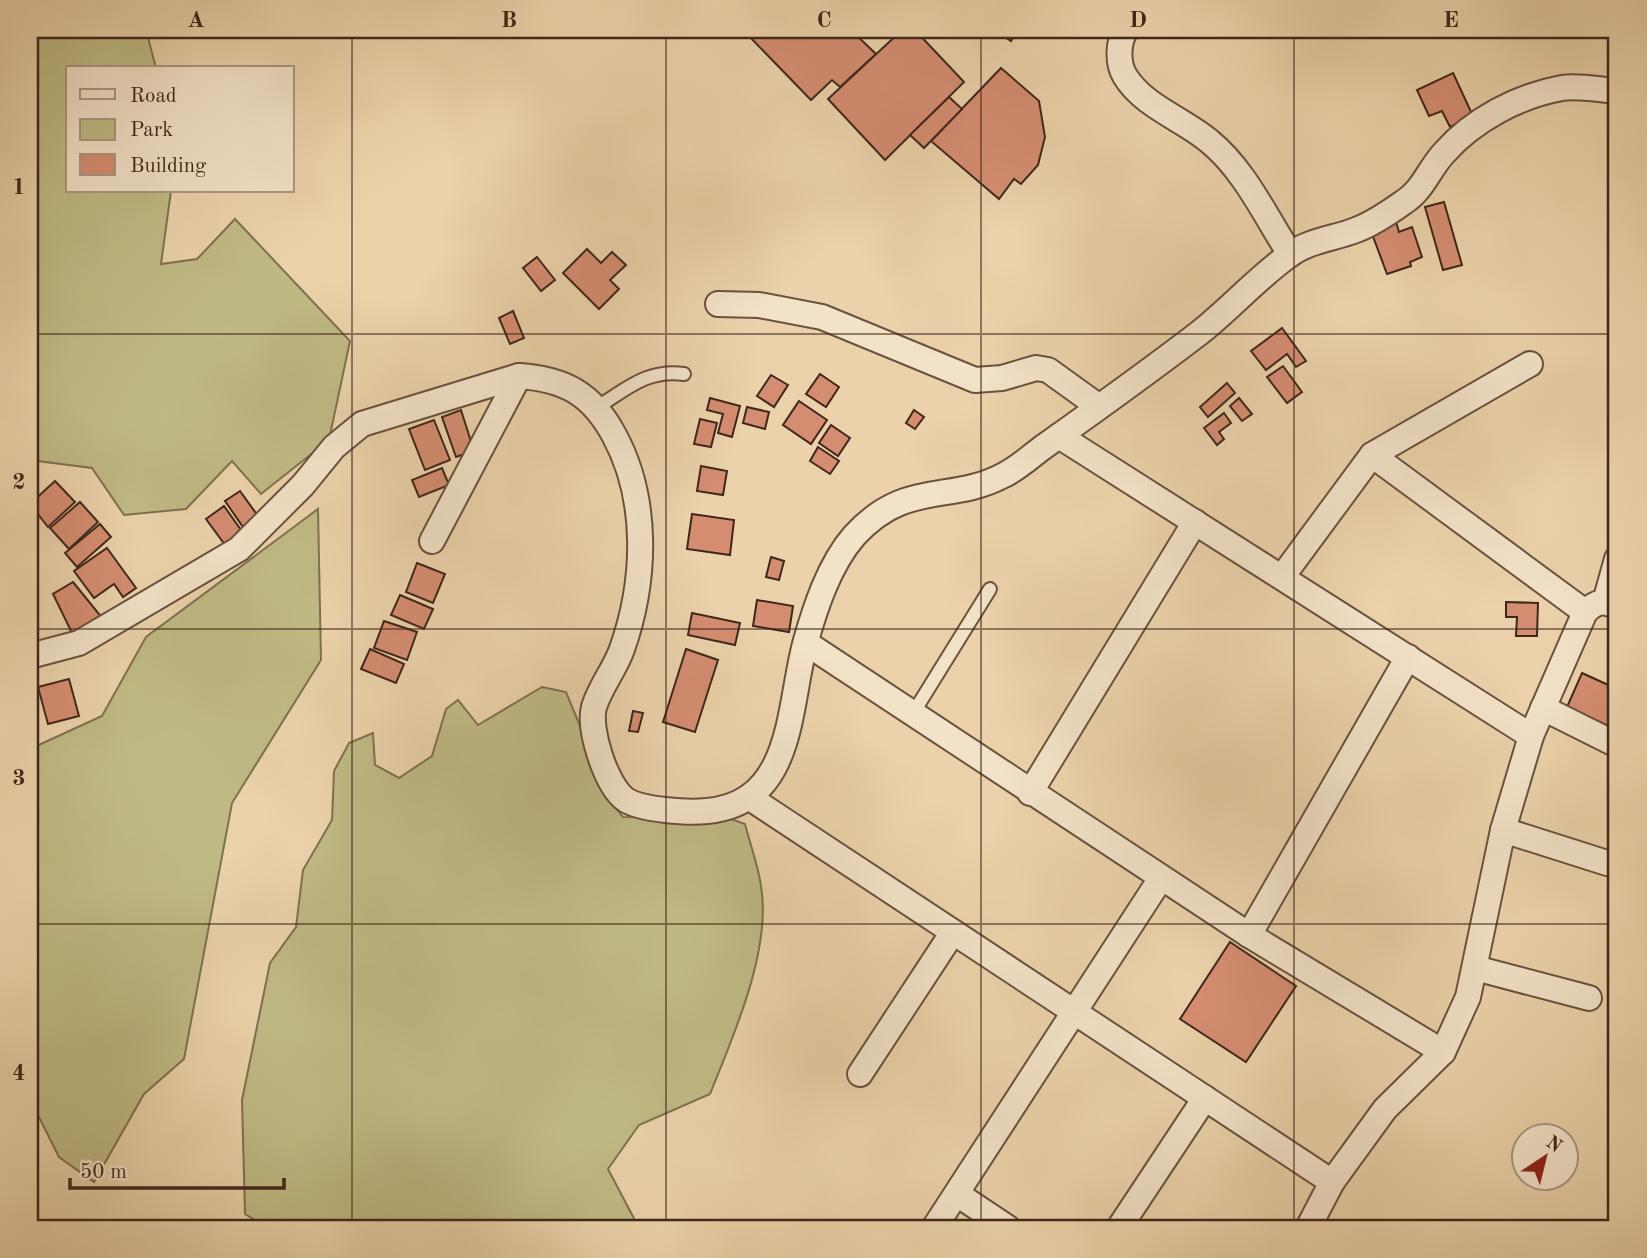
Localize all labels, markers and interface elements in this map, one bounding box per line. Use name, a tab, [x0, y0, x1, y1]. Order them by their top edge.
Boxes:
text: A	[187, 9, 205, 32]
text: B	[501, 9, 517, 32]
text: C	[816, 9, 832, 32]
text: D	[1129, 9, 1147, 32]
text: E	[1443, 9, 1459, 32]
legend	[66, 66, 294, 192]
text: Road	[130, 86, 177, 107]
text: Park	[130, 120, 173, 141]
text: Building	[130, 156, 207, 177]
text: 1	[12, 176, 26, 199]
text: 2	[12, 471, 26, 494]
text: 3	[12, 767, 26, 790]
text: 4	[12, 1062, 26, 1085]
north arrow	[1510, 1122, 1580, 1192]
text: N	[1542, 1133, 1565, 1157]
scale bar	[70, 1146, 284, 1190]
text: 50 m	[80, 1162, 127, 1183]

